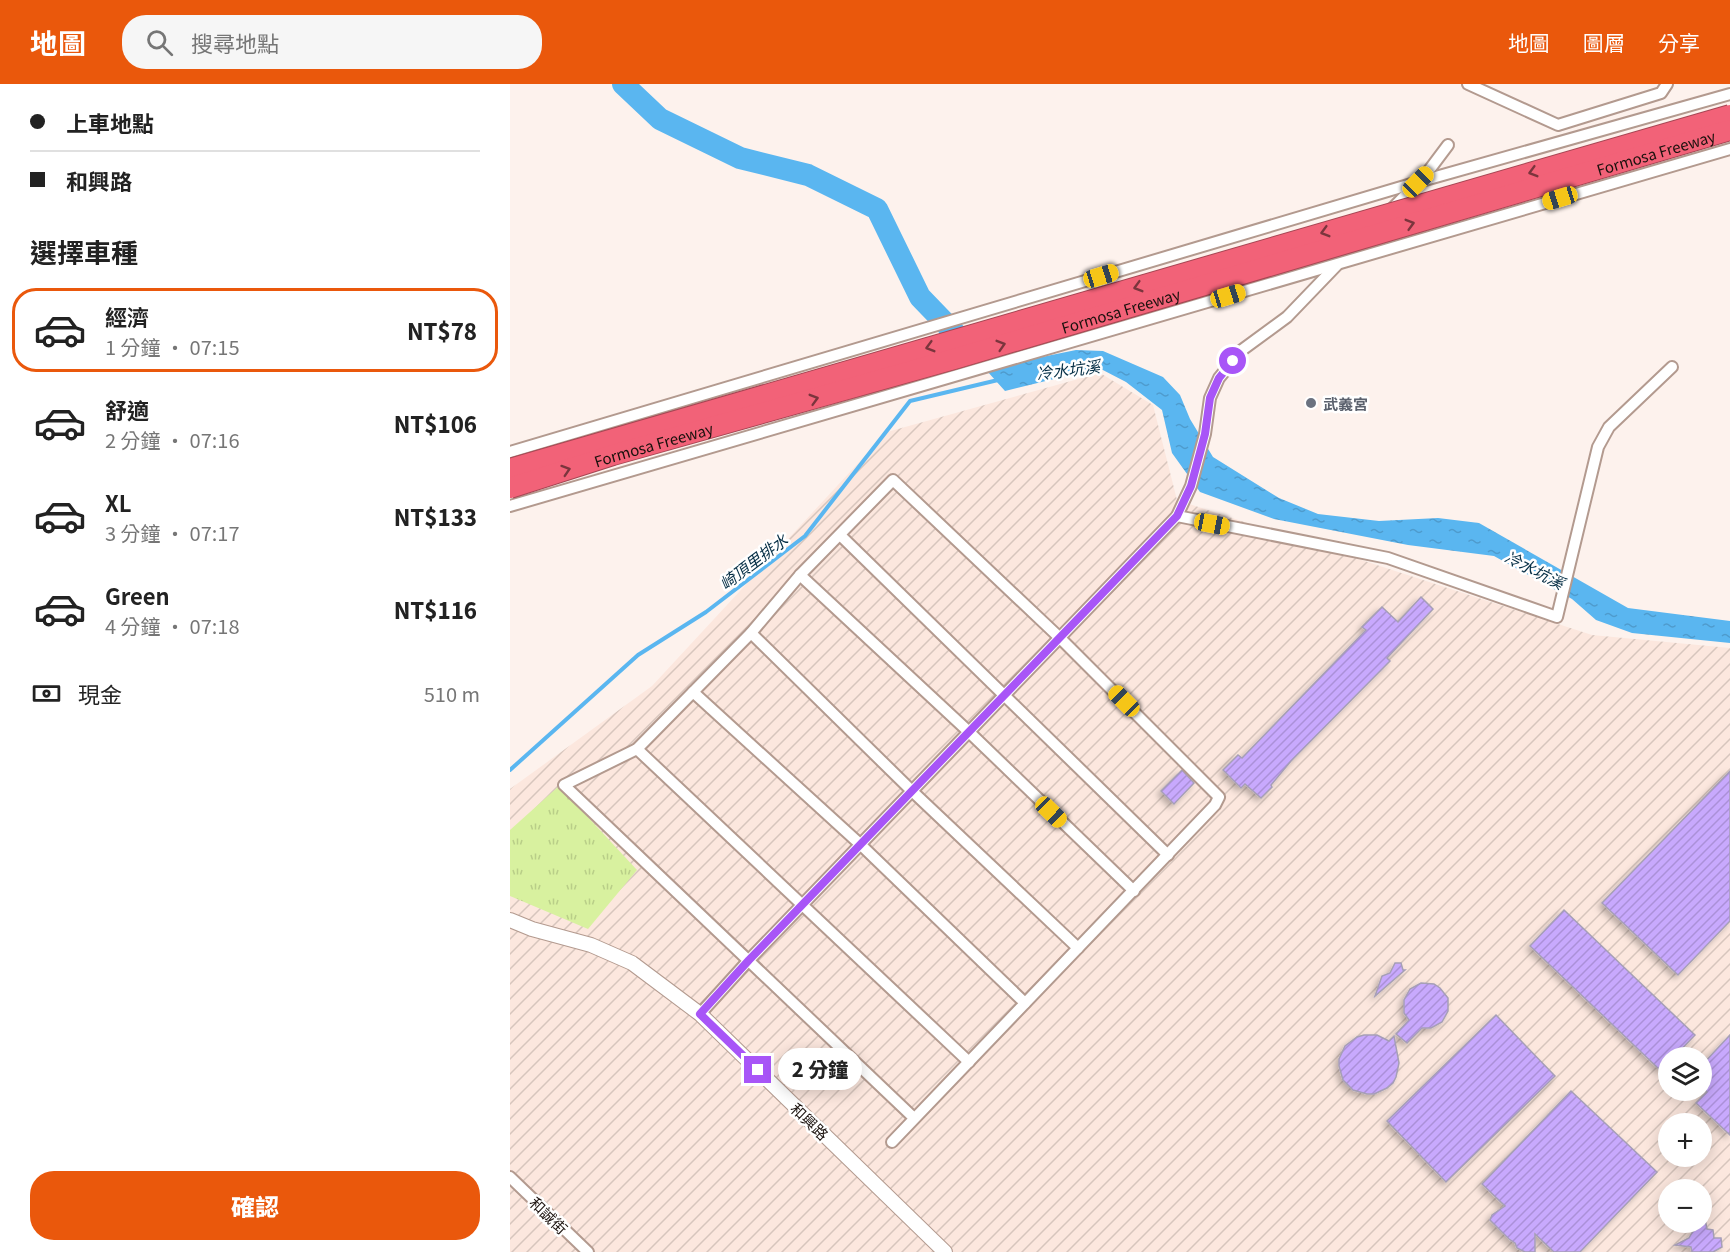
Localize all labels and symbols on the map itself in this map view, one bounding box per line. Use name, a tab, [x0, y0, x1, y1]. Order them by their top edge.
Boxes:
street label: Formosa Freeway	[1594, 124, 1718, 179]
car	[1399, 163, 1437, 201]
one-way arrow	[1528, 165, 1539, 177]
car	[1540, 184, 1580, 212]
one-way arrow	[1404, 219, 1414, 231]
one-way arrow	[1320, 225, 1331, 237]
car	[1081, 262, 1121, 290]
one-way arrow	[1133, 280, 1144, 292]
street label: Formosa Freeway	[1059, 282, 1183, 337]
car	[1208, 282, 1248, 310]
one-way arrow	[926, 340, 936, 352]
one-way arrow	[995, 340, 1006, 352]
route start	[1219, 347, 1246, 374]
water label: 冷水坑溪	[1035, 353, 1103, 385]
place label: 武義宮	[1323, 393, 1368, 414]
one-way arrow	[808, 394, 819, 406]
marker: 武義宮	[1304, 396, 1318, 410]
street label: Formosa Freeway	[591, 417, 715, 471]
one-way arrow	[560, 465, 571, 478]
car	[1193, 512, 1231, 536]
water label: 崎頂里排水	[714, 527, 793, 595]
water label: 冷水坑溪	[1501, 544, 1571, 595]
car	[1105, 682, 1143, 720]
car	[1032, 793, 1070, 831]
callout: 2 分鐘	[779, 1049, 863, 1091]
route end	[744, 1056, 771, 1083]
street label: 和興路	[787, 1098, 833, 1144]
street label: 和誠街	[526, 1192, 572, 1238]

